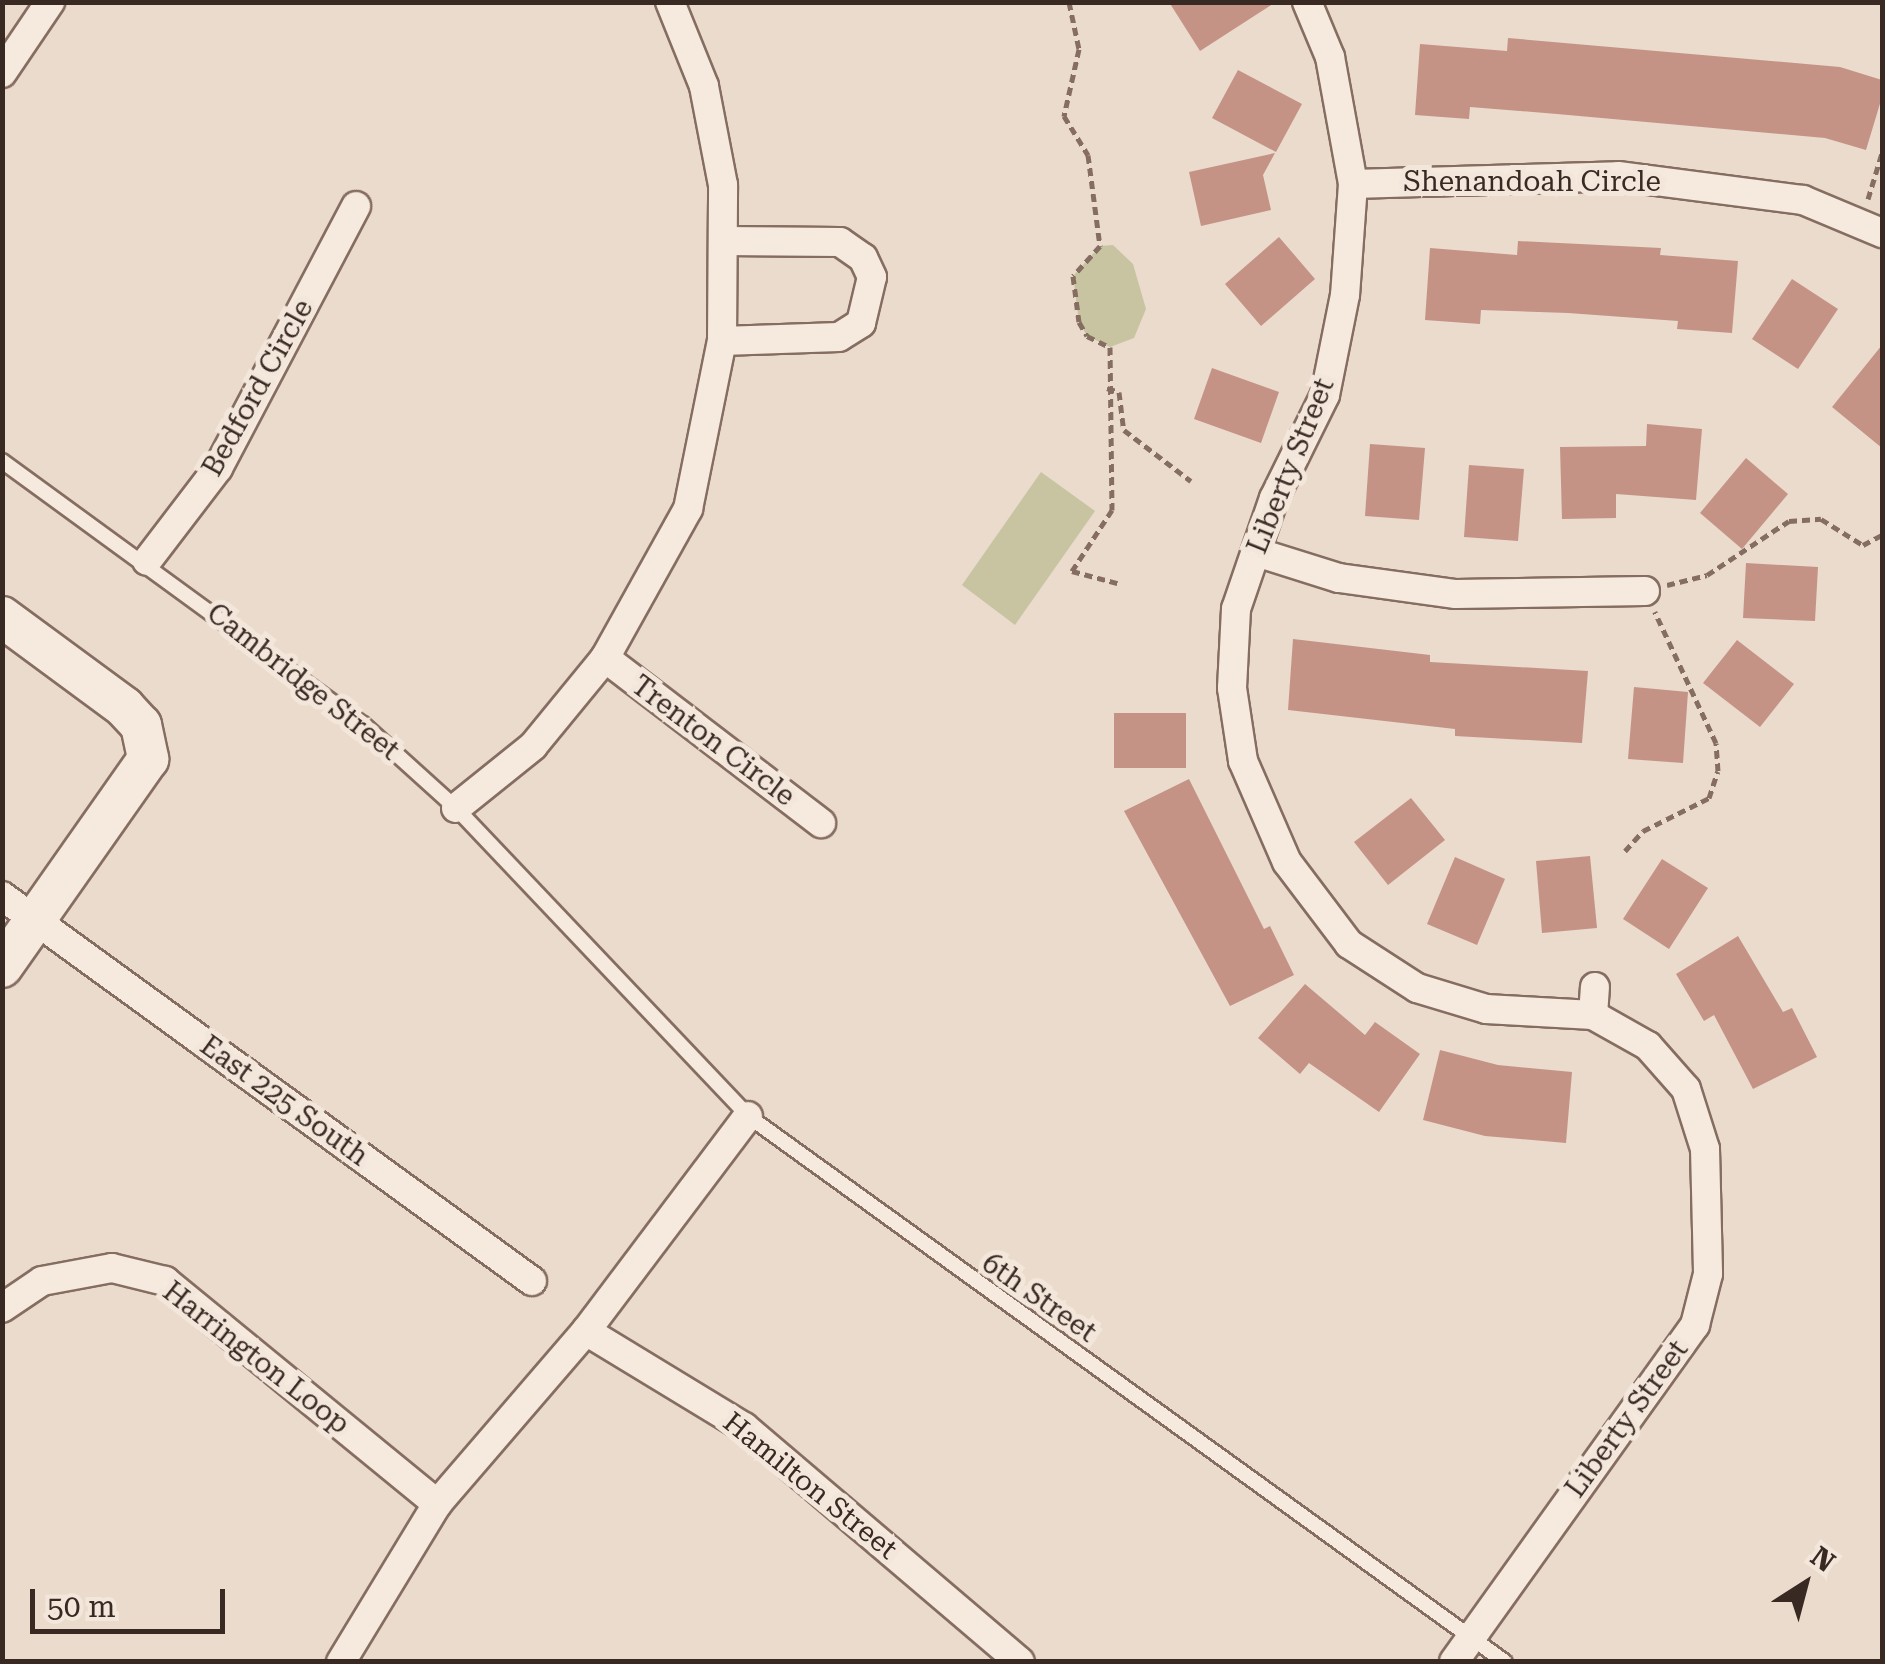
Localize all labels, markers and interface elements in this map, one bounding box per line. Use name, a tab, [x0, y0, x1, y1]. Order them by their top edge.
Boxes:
street label: Shenandoah Circle	[1403, 165, 1661, 199]
street label: Bedford Circle	[196, 294, 320, 482]
street label: Liberty Street	[1241, 373, 1341, 559]
street label: Cambridge Street	[200, 596, 406, 768]
street label: Trenton Circle	[625, 669, 801, 813]
street label: East 225 South	[194, 1029, 374, 1173]
street label: 6th Street	[975, 1246, 1103, 1350]
street label: Harrington Loop	[156, 1275, 356, 1441]
street label: Liberty Street	[1559, 1334, 1695, 1504]
street label: Hamilton Street	[716, 1406, 904, 1566]
north arrow	[1755, 1534, 1855, 1634]
text: N	[1805, 1540, 1841, 1579]
scale bar	[35, 1569, 230, 1631]
text: 50 m	[47, 1589, 116, 1624]

